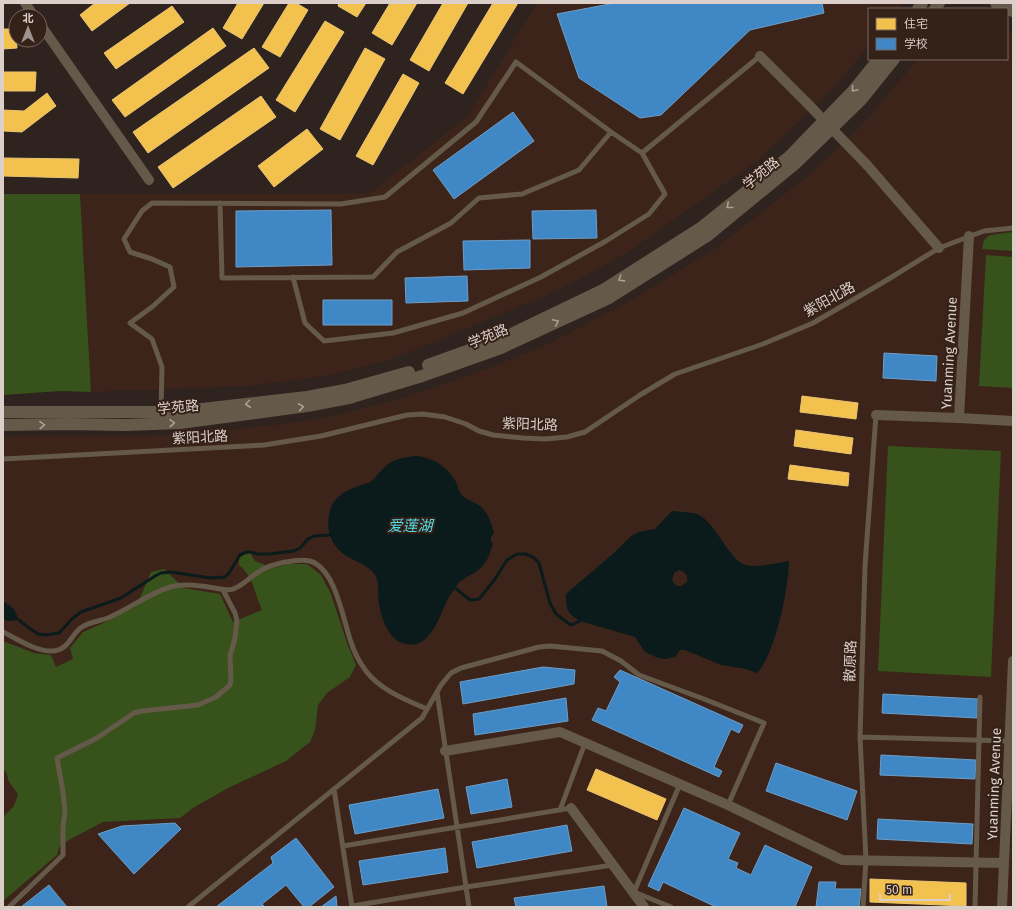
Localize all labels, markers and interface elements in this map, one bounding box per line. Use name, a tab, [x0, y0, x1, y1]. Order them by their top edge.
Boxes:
north arrow	[8, 8, 48, 48]
legend	[868, 8, 1008, 60]
text: 北	[23, 12, 34, 25]
text: 住宅	[904, 17, 928, 31]
text: 学校	[904, 37, 928, 51]
one-way arrow	[852, 85, 859, 92]
street label: 学苑路	[740, 154, 783, 193]
one-way arrow	[726, 202, 733, 209]
one-way arrow	[618, 274, 625, 281]
street label: 紫阳北路	[801, 278, 858, 320]
street label: Yuanming Avenue	[938, 296, 961, 410]
one-way arrow	[552, 319, 560, 327]
street label: 学苑路	[466, 321, 511, 352]
street label: 学苑路	[156, 397, 200, 418]
one-way arrow	[245, 399, 252, 408]
one-way arrow	[298, 403, 304, 412]
street label: 紫阳北路	[502, 415, 558, 434]
one-way arrow	[169, 419, 175, 428]
one-way arrow	[39, 420, 45, 429]
street label: 紫阳北路	[172, 428, 228, 447]
water label: 爱莲湖	[387, 517, 434, 535]
street label: 散原路	[841, 640, 860, 682]
street label: Yuanming Avenue	[984, 727, 1005, 841]
scale bar	[880, 876, 950, 902]
text: 50 m	[886, 883, 912, 897]

